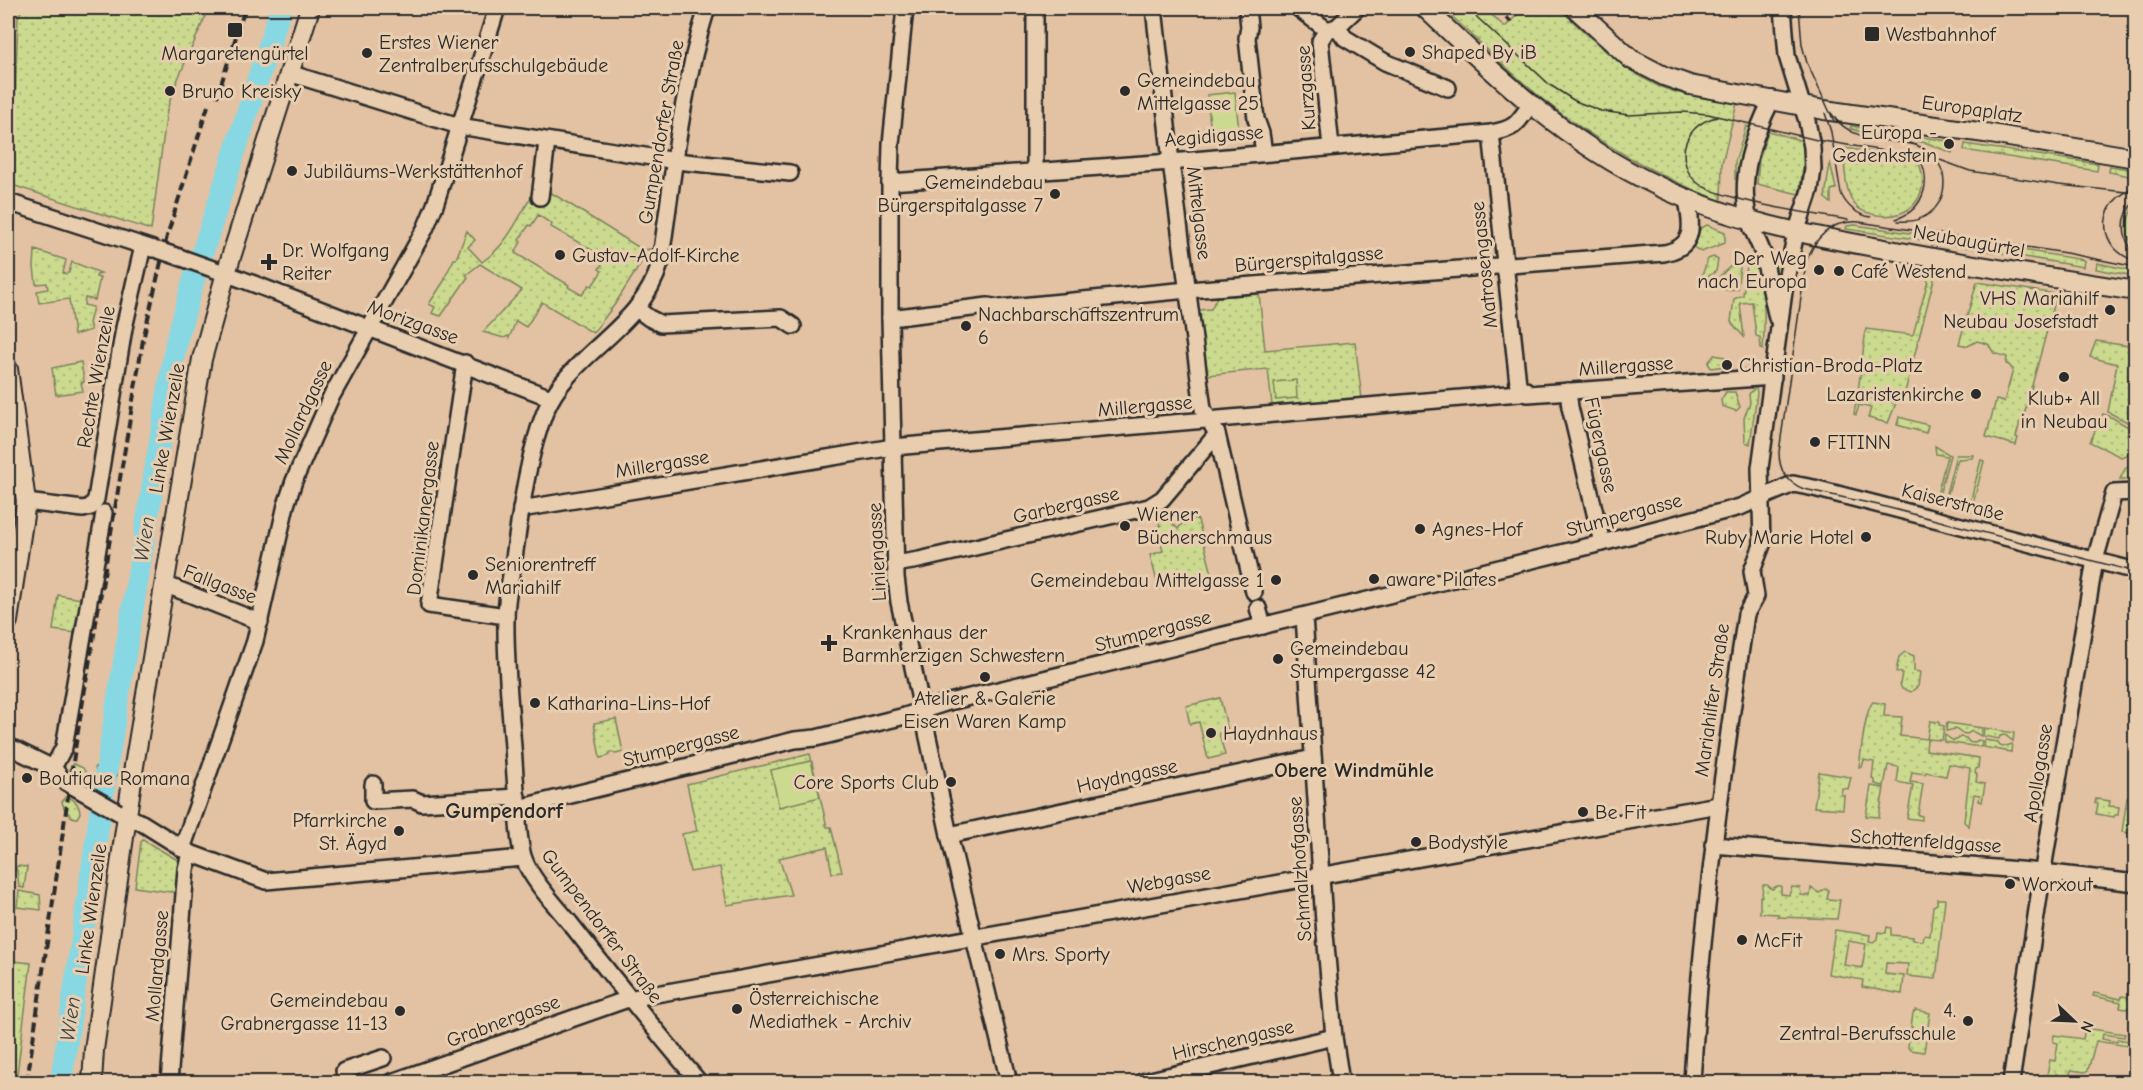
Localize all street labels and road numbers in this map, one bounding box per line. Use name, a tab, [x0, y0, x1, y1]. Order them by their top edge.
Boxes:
street label: Gumpendorfer Straße	[633, 38, 689, 226]
street label: Kurzgasse	[1292, 45, 1320, 131]
street label: Europaplatz	[1920, 91, 2024, 127]
street label: Aegidigasse	[1163, 120, 1265, 152]
street label: Mittelgasse	[1182, 165, 1216, 261]
street label: Matrosengasse	[1466, 200, 1502, 330]
street label: Neubaugürtel	[1911, 220, 2027, 262]
street label: Bürgerspitalgasse	[1234, 241, 1384, 277]
street label: Morizgasse	[364, 295, 462, 349]
street label: Rechte Wienzeile	[72, 304, 120, 450]
street label: Millergasse	[1578, 351, 1674, 381]
street label: Mollardgasse	[269, 356, 337, 468]
street label: Linke Wienzeile	[144, 361, 190, 495]
street label: Millergasse	[1097, 390, 1193, 422]
street label: Fügergasse	[1580, 395, 1622, 495]
street label: Dominikanergasse	[402, 439, 444, 597]
street label: Millergasse	[613, 445, 711, 483]
street label: Kaiserstraße	[1899, 478, 2007, 526]
street label: Garbergasse	[1011, 482, 1121, 528]
street label: Stumpergasse	[1564, 488, 1684, 542]
street label: Liniengasse	[863, 502, 891, 602]
street label: Fallgasse	[180, 559, 260, 609]
street label: Stumpergasse	[1092, 605, 1214, 657]
street label: Mariahilfer Straße	[1690, 622, 1734, 778]
street label: Stumpergasse	[620, 720, 742, 772]
street label: Apollogasse	[2019, 722, 2057, 824]
street label: Haydngasse	[1074, 754, 1180, 798]
street label: Schmalzhofgasse	[1283, 796, 1317, 942]
street label: Schottenfeldgasse	[1850, 824, 2002, 858]
street label: Linke Wienzeile	[70, 842, 112, 976]
street label: Gumpendorfer Straße	[537, 844, 667, 1008]
street label: Webgasse	[1126, 861, 1212, 899]
street label: Mollardgasse	[141, 909, 173, 1023]
street label: Grabnergasse	[443, 990, 563, 1052]
street label: Hirschengasse	[1170, 1015, 1296, 1065]

